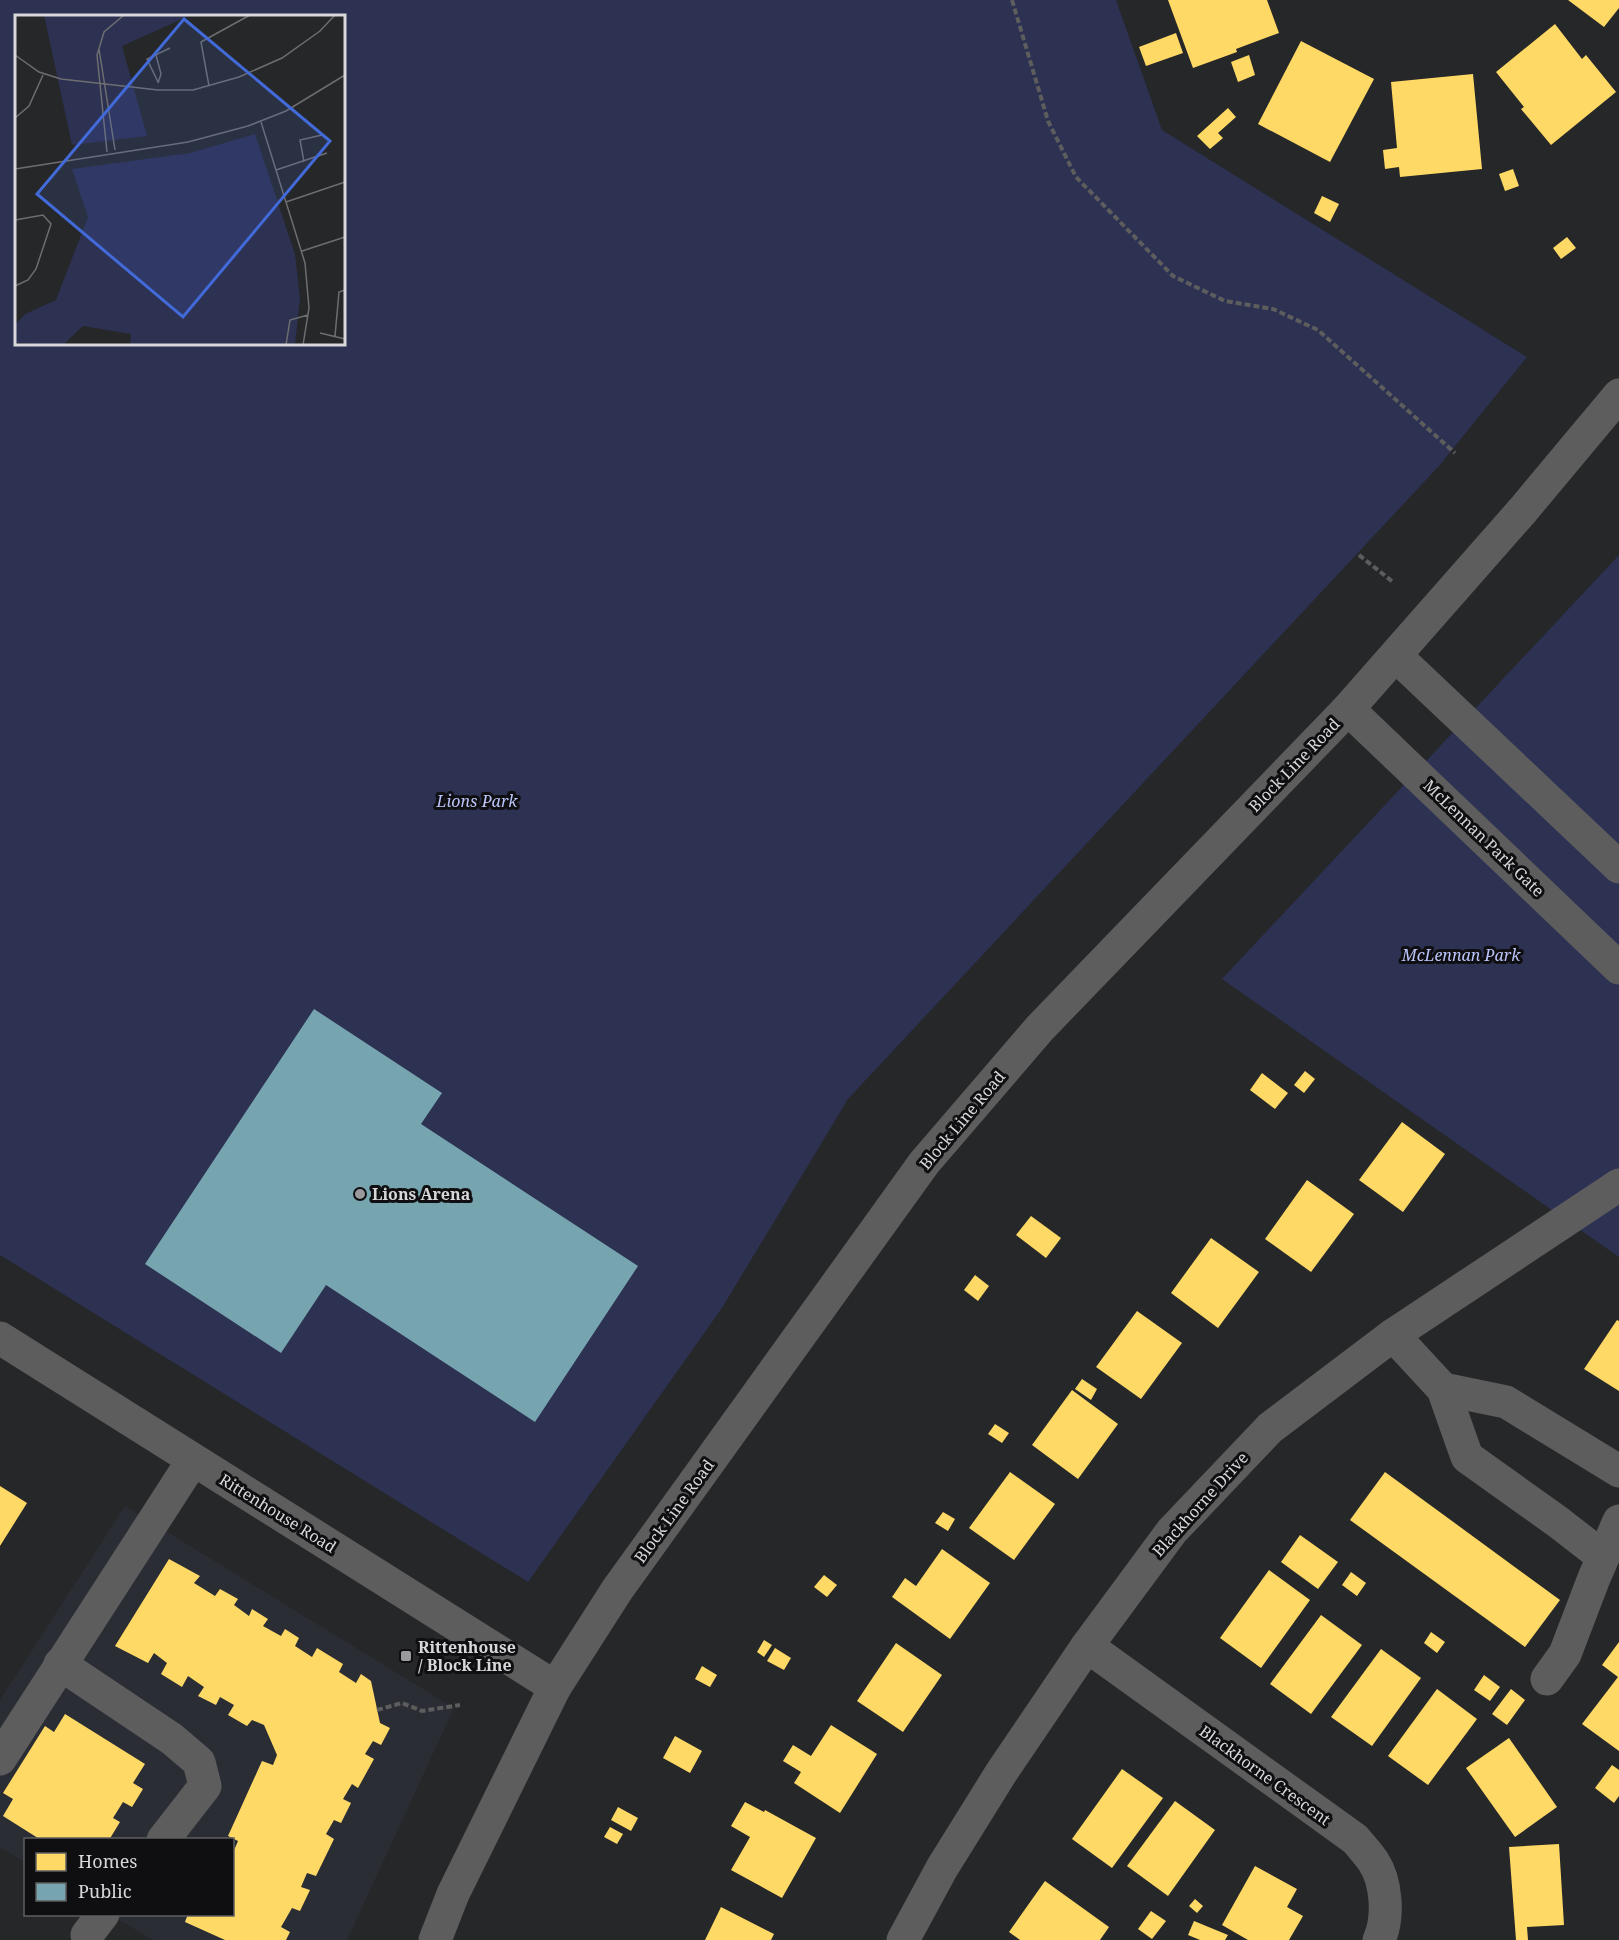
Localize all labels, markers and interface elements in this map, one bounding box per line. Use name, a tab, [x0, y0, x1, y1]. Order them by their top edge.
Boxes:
inset map	[15, 15, 345, 345]
street label: Block Line Road	[1243, 713, 1345, 817]
street label: McLennan Park Gate	[1419, 775, 1549, 901]
park label: Lions Park	[436, 790, 518, 812]
park label: McLennan Park	[1401, 944, 1521, 966]
street label: Block Line Road	[914, 1066, 1010, 1174]
place label: Lions Arena	[372, 1183, 471, 1205]
marker: Lions Arena	[353, 1187, 367, 1201]
street label: Blackhorne Drive	[1147, 1447, 1253, 1561]
street label: Block Line Road	[629, 1455, 719, 1567]
street label: Rittenhouse Road	[215, 1468, 341, 1558]
place label: Rittenhouse / Block Line	[418, 1636, 516, 1676]
marker: Rittenhouse / Block Line	[399, 1649, 413, 1663]
street label: Blackhorne Crescent	[1195, 1720, 1335, 1830]
legend	[24, 1838, 234, 1916]
text: Homes	[78, 1849, 137, 1873]
text: Public	[78, 1879, 132, 1903]

